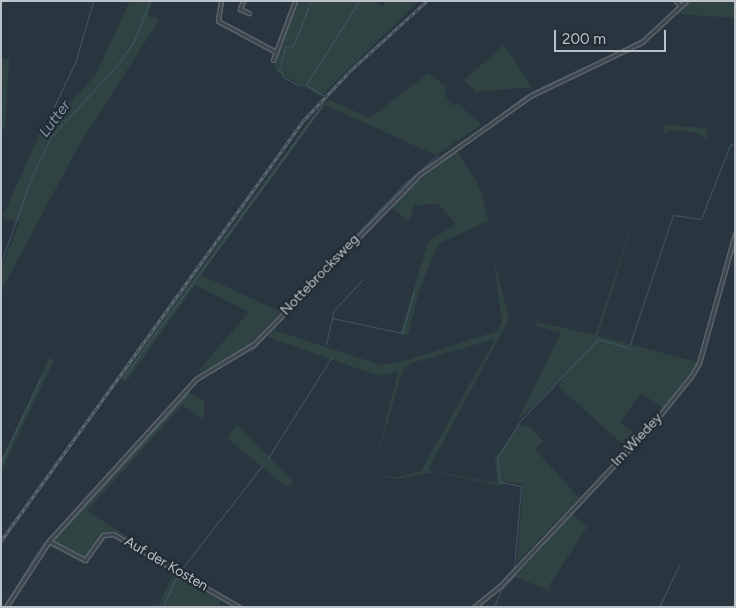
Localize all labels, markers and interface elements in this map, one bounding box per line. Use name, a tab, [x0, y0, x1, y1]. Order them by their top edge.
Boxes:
scale bar	[556, 20, 668, 52]
text: 200 m	[562, 30, 606, 48]
water label: Lutter	[35, 97, 75, 141]
street label: Nottebrocksweg	[277, 231, 363, 319]
street label: Im Wiedey	[608, 410, 666, 470]
street label: Auf der Kosten	[121, 533, 211, 595]

